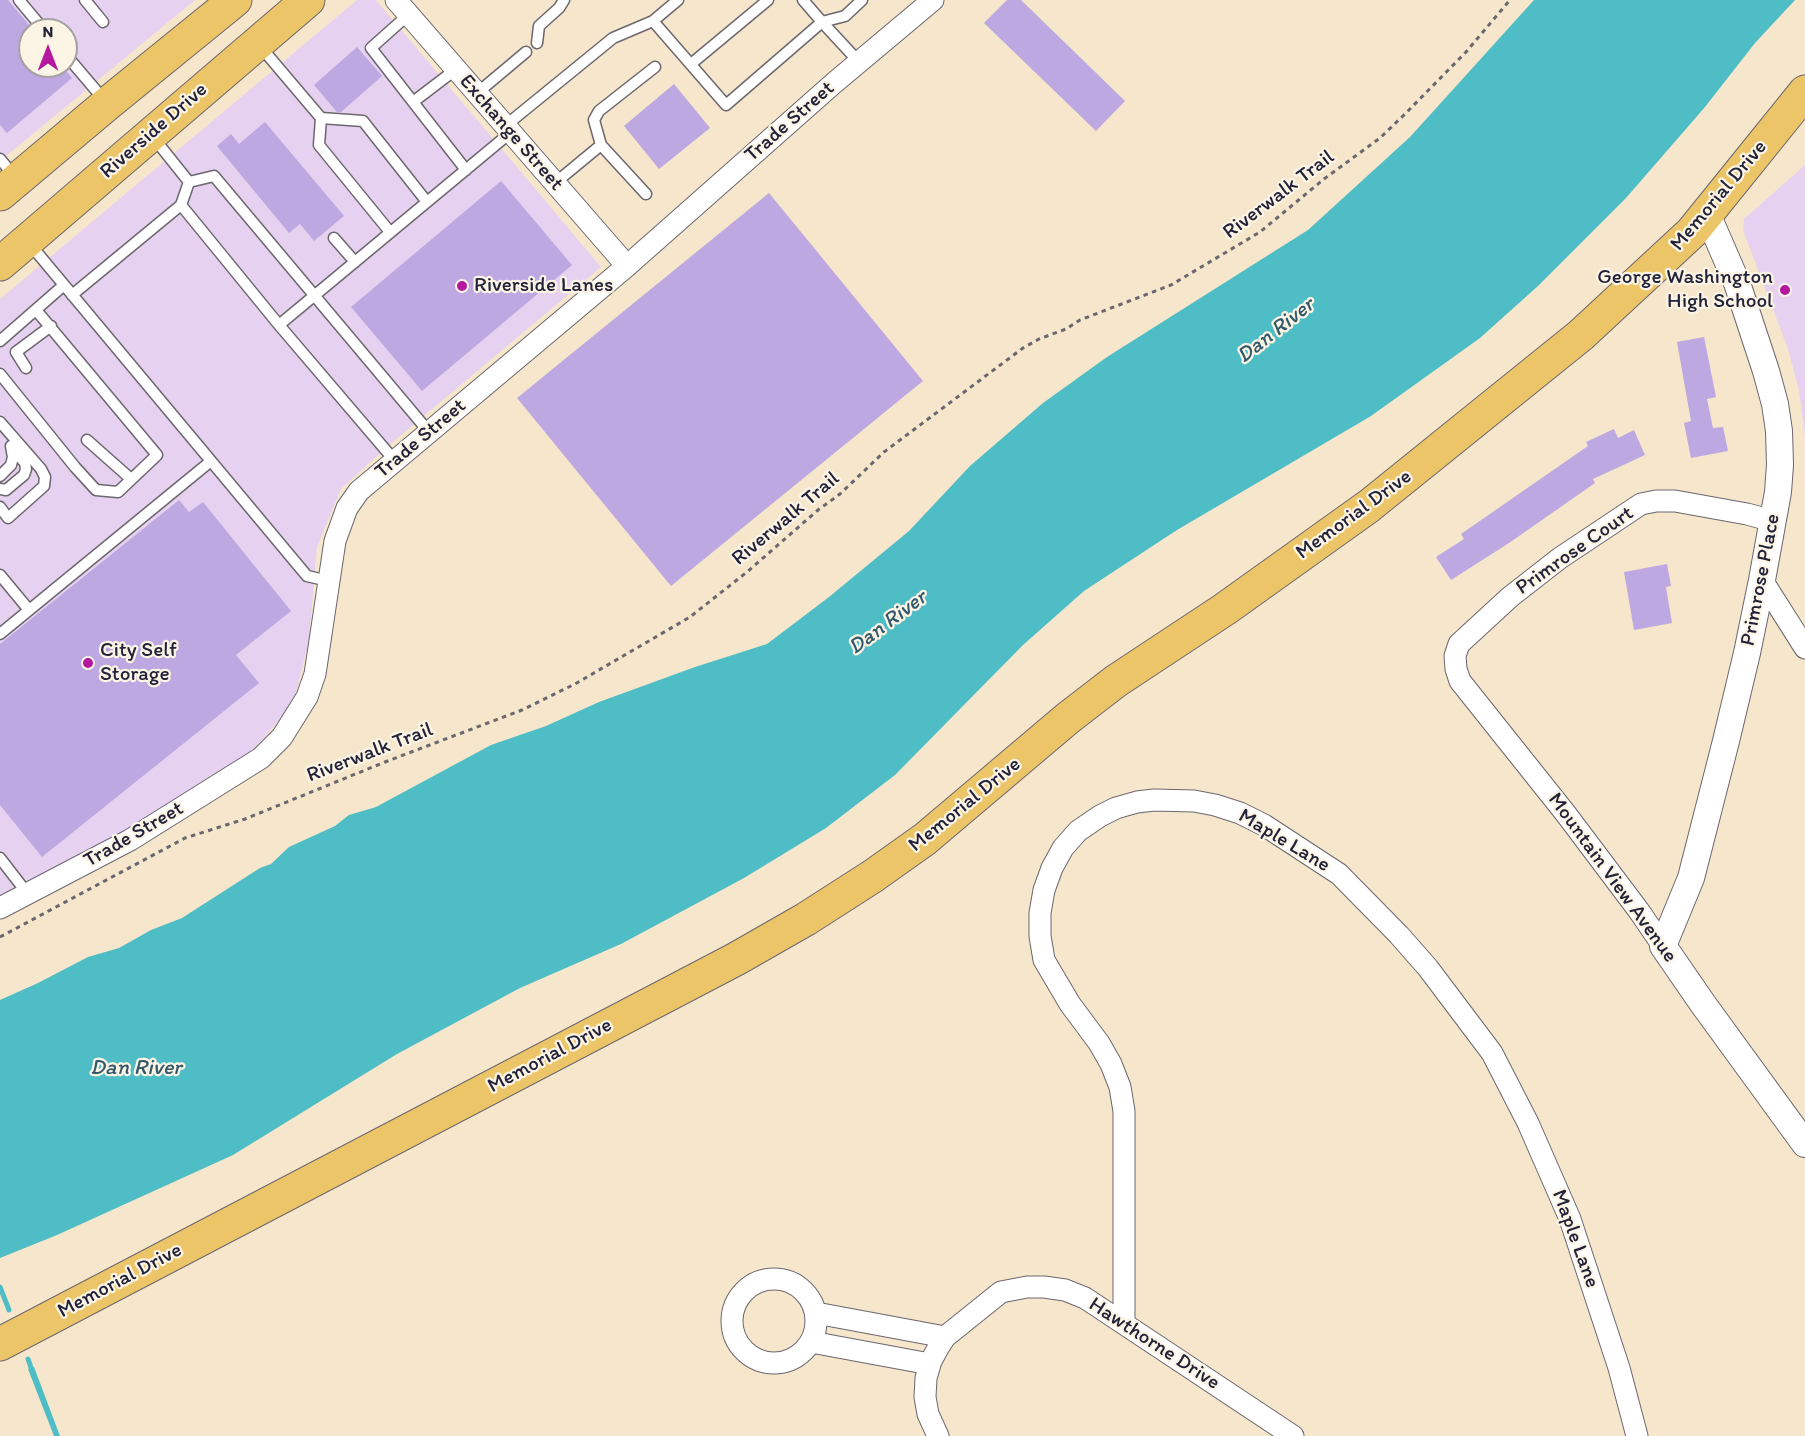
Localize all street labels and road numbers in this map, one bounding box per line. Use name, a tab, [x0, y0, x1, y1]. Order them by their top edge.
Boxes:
street label: Exchange Street	[454, 70, 568, 196]
street label: Trade Street	[740, 76, 840, 168]
street label: Riverside Drive	[95, 78, 213, 184]
street label: Memorial Drive	[1665, 135, 1773, 257]
street label: Riverwalk Trail	[1218, 145, 1340, 245]
street label: Trade Street	[370, 394, 472, 484]
street label: Memorial Drive	[1291, 465, 1417, 565]
street label: Riverwalk Trail	[727, 467, 845, 571]
street label: Primrose Court	[1511, 501, 1639, 601]
street label: Primrose Place	[1736, 512, 1786, 648]
street label: Riverwalk Trail	[303, 717, 437, 789]
street label: Memorial Drive	[904, 752, 1026, 858]
street label: Mountain View Avenue	[1542, 788, 1682, 968]
street label: Trade Street	[80, 796, 188, 874]
street label: Maple Lane	[1234, 804, 1334, 878]
street label: Memorial Drive	[484, 1013, 616, 1099]
street label: Maple Lane	[1546, 1186, 1604, 1292]
street label: Memorial Drive	[54, 1238, 186, 1324]
street label: Hawthorne Drive	[1084, 1292, 1224, 1396]

